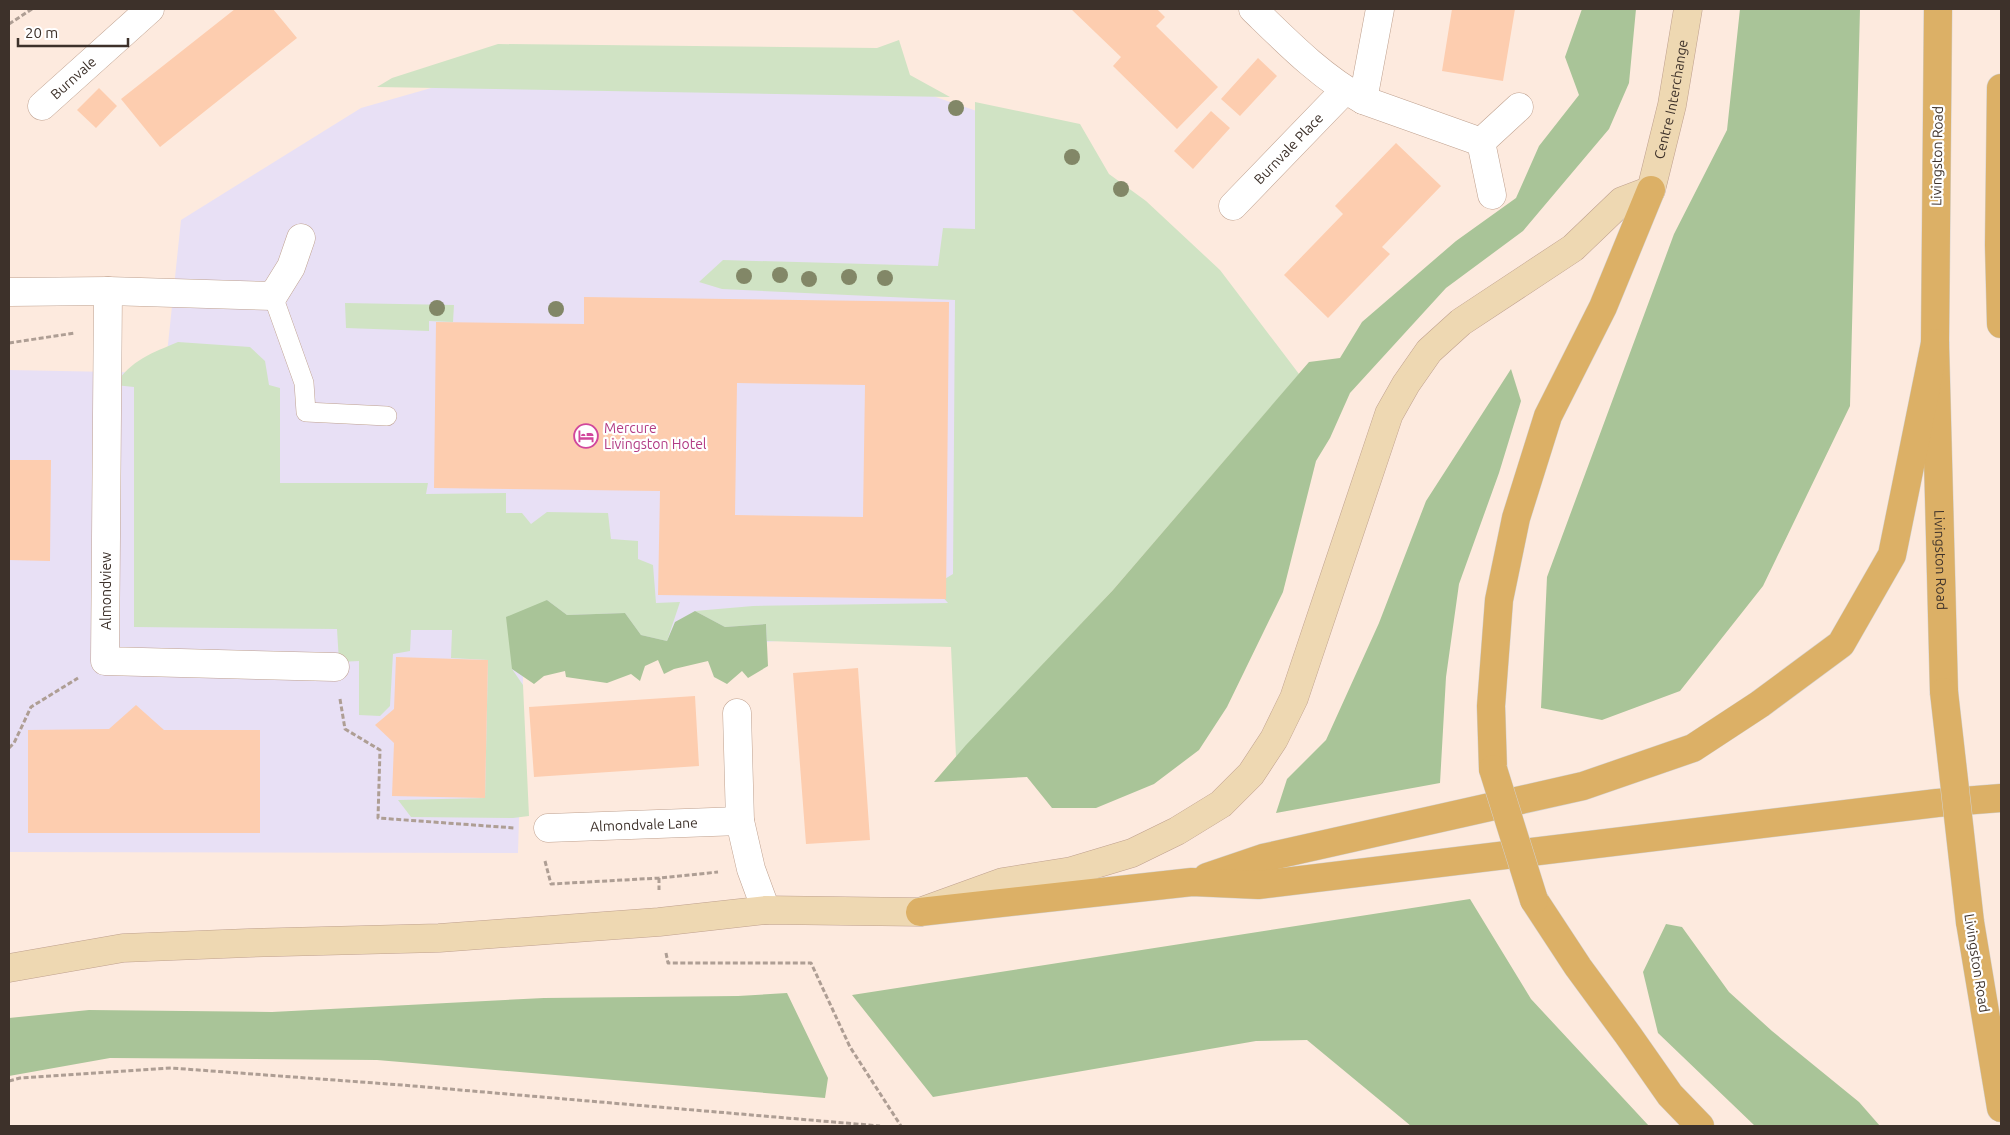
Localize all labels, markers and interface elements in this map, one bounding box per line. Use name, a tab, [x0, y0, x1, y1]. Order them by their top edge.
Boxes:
scale bar	[18, 15, 128, 47]
text: 20 m	[25, 24, 58, 41]
street label: Centre Interchange	[1651, 38, 1691, 161]
street label: Burnvale	[47, 53, 99, 102]
street label: Livingston Road	[1928, 106, 1946, 206]
street label: Burnvale Place	[1251, 110, 1326, 187]
place label: Mercure Livingston Hotel	[604, 420, 707, 452]
hotel icon: Mercure Livingston Hotel	[573, 423, 599, 449]
street label: Livingston Road	[1931, 510, 1950, 610]
street label: Almondview	[98, 552, 114, 630]
street label: Almondvale Lane	[590, 815, 698, 834]
street label: Livingston Road	[1961, 912, 1993, 1014]

